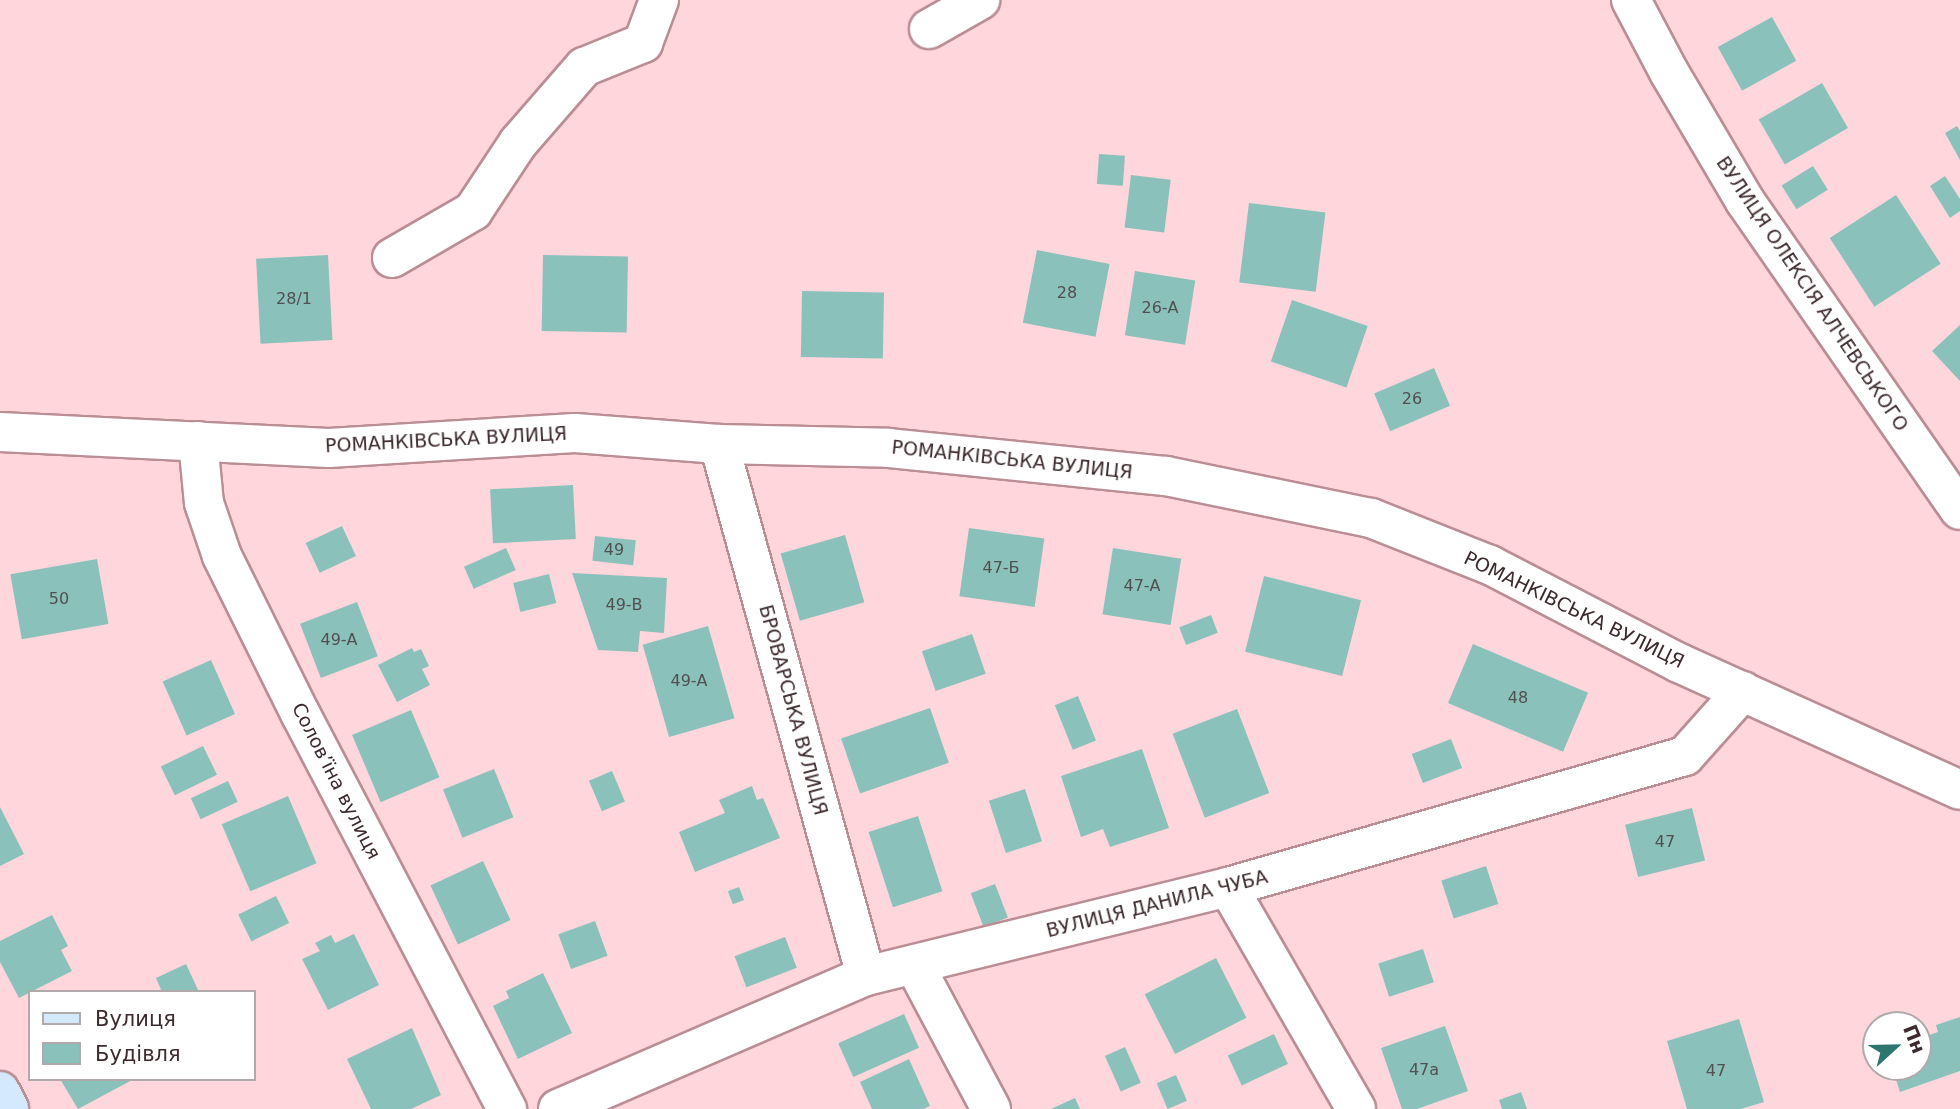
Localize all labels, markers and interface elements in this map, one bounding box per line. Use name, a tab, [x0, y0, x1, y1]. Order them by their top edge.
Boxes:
street label: ВУЛИЦЯ ОЛЕКСІЯ АЛЧЕВСЬКОГО	[1711, 152, 1913, 436]
house number: 28	[1057, 283, 1077, 303]
house number: 28/1	[276, 289, 312, 309]
house number: 26-А	[1141, 298, 1179, 318]
house number: 26	[1402, 389, 1422, 409]
street label: РОМАНКІВСЬКА ВУЛИЦЯ	[325, 422, 567, 458]
street label: РОМАНКІВСЬКА ВУЛИЦЯ	[890, 436, 1134, 484]
house number: 49	[604, 540, 624, 560]
street label: РОМАНКІВСЬКА ВУЛИЦЯ	[1460, 547, 1688, 673]
house number: 47-Б	[982, 558, 1020, 578]
house number: 47-А	[1123, 576, 1161, 596]
house number: 50	[49, 589, 69, 609]
house number: 49-В	[605, 595, 643, 615]
street label: БРОВАРСЬКА ВУЛИЦЯ	[754, 602, 832, 818]
house number: 49-А	[320, 630, 358, 650]
house number: 49-А	[670, 671, 708, 691]
house number: 48	[1508, 688, 1528, 708]
street label: Соловʼїна вулиця	[287, 699, 385, 863]
house number: 47	[1655, 832, 1675, 852]
street label: ВУЛИЦЯ ДАНИЛА ЧУБА	[1044, 865, 1270, 943]
legend	[28, 990, 256, 1081]
text: Вулиця	[95, 1007, 176, 1031]
north arrow	[1862, 1011, 1932, 1081]
text: Пн	[1899, 1021, 1930, 1056]
text: Будівля	[95, 1042, 181, 1066]
house number: 47а	[1409, 1060, 1439, 1080]
house number: 47	[1706, 1061, 1726, 1081]

